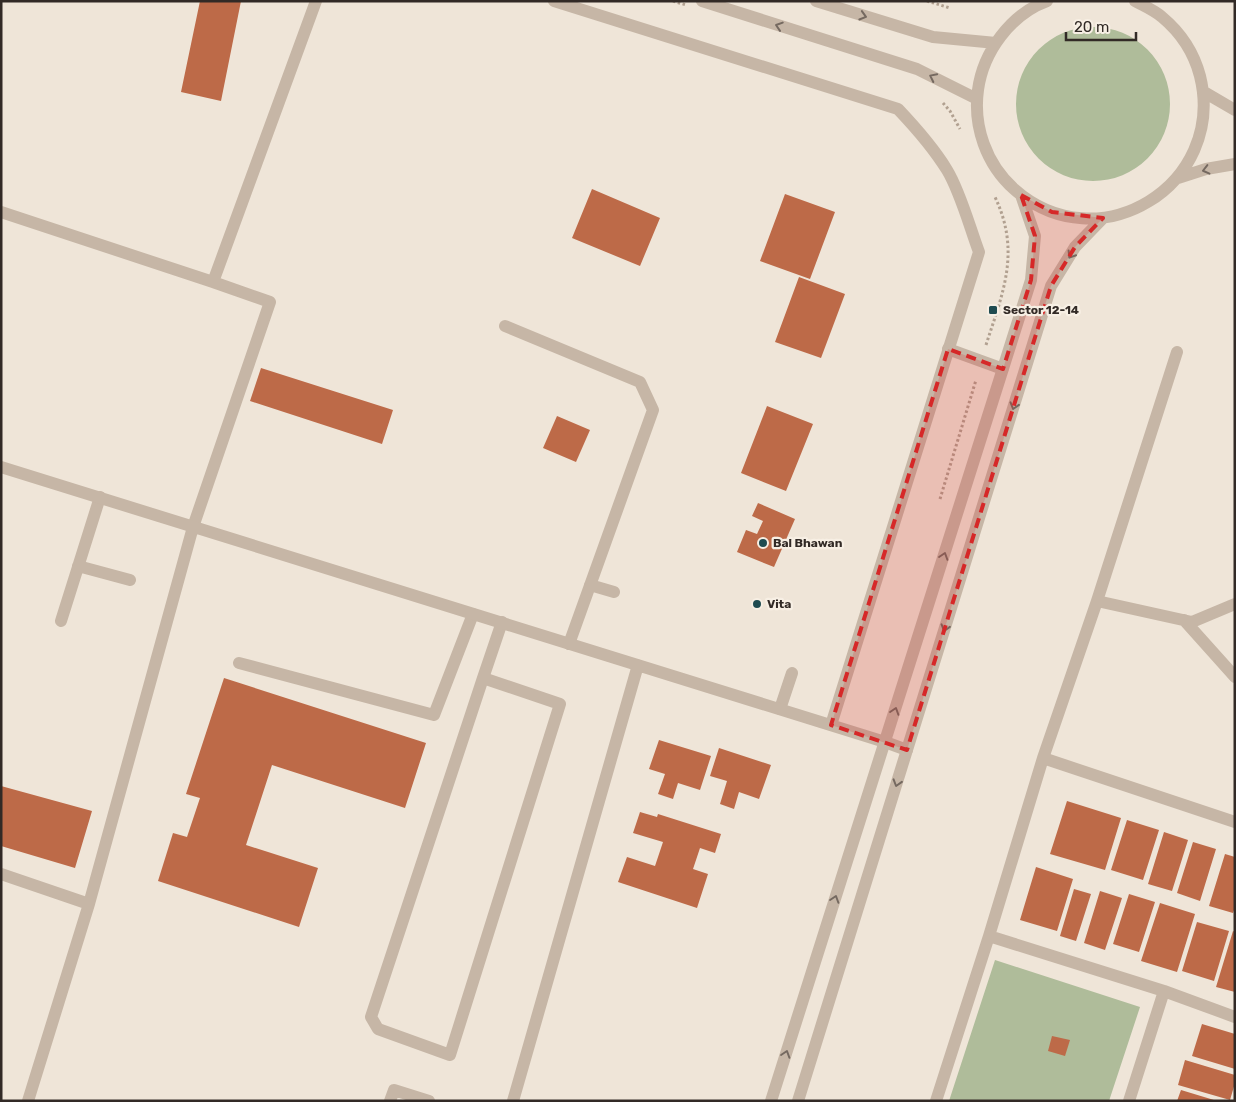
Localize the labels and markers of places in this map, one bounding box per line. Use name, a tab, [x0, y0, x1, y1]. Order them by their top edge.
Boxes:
place label: Sector 12-14	[1003, 303, 1079, 317]
marker: Sector 12-14	[987, 304, 999, 316]
place label: Bal Bhawan	[773, 536, 843, 550]
marker: Bal Bhawan	[757, 537, 769, 549]
place label: Vita	[767, 597, 791, 611]
marker: Vita	[751, 598, 763, 610]

